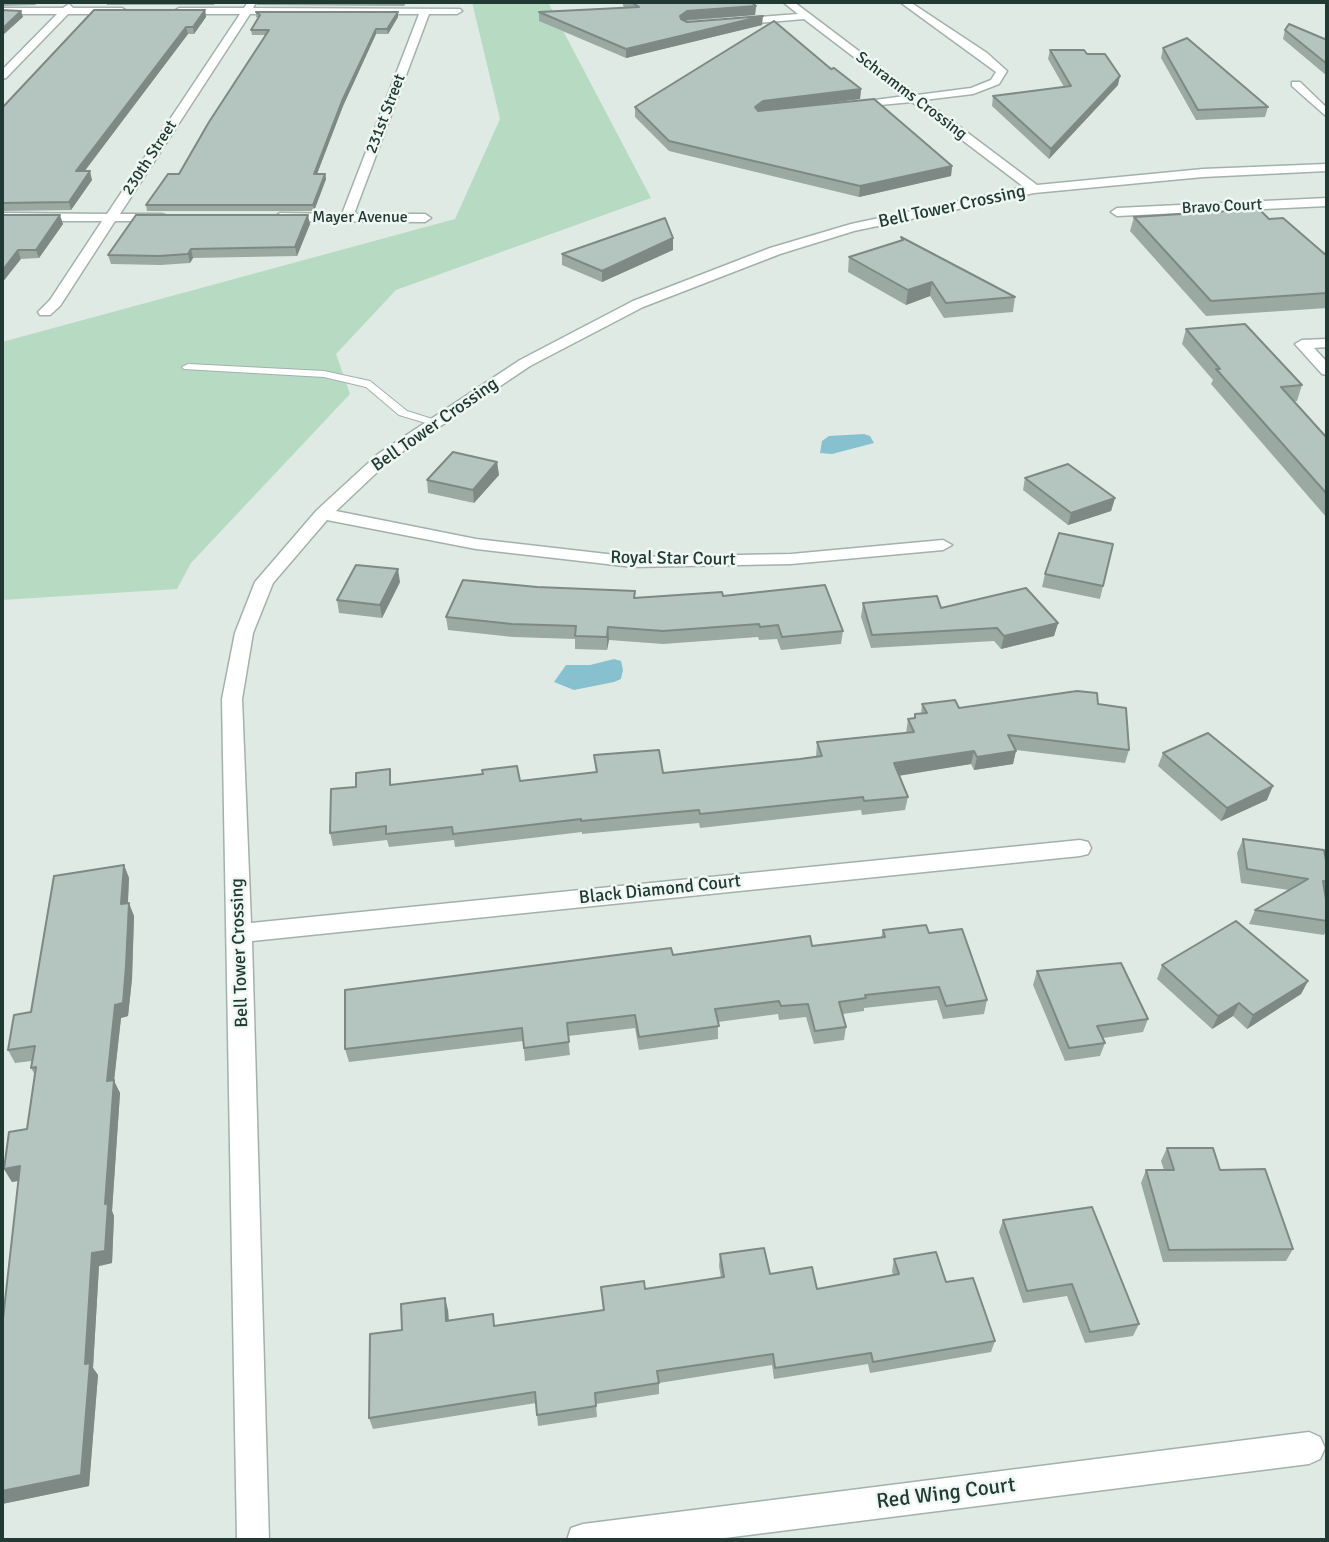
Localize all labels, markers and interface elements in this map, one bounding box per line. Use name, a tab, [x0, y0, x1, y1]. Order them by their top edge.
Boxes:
street label: Schramms Crossing	[852, 48, 970, 144]
street label: 231st Street	[362, 71, 410, 157]
street label: 230th Street	[119, 117, 181, 199]
street label: Bell Tower Crossing	[877, 181, 1027, 233]
street label: Bravo Court	[1181, 195, 1263, 219]
street label: Mayer Avenue	[312, 208, 408, 228]
street label: Bell Tower Crossing	[368, 373, 502, 477]
street label: Royal Star Court	[610, 547, 736, 571]
street label: Black Diamond Court	[578, 871, 742, 909]
street label: Bell Tower Crossing	[227, 878, 253, 1028]
street label: Red Wing Court	[875, 1473, 1017, 1515]

